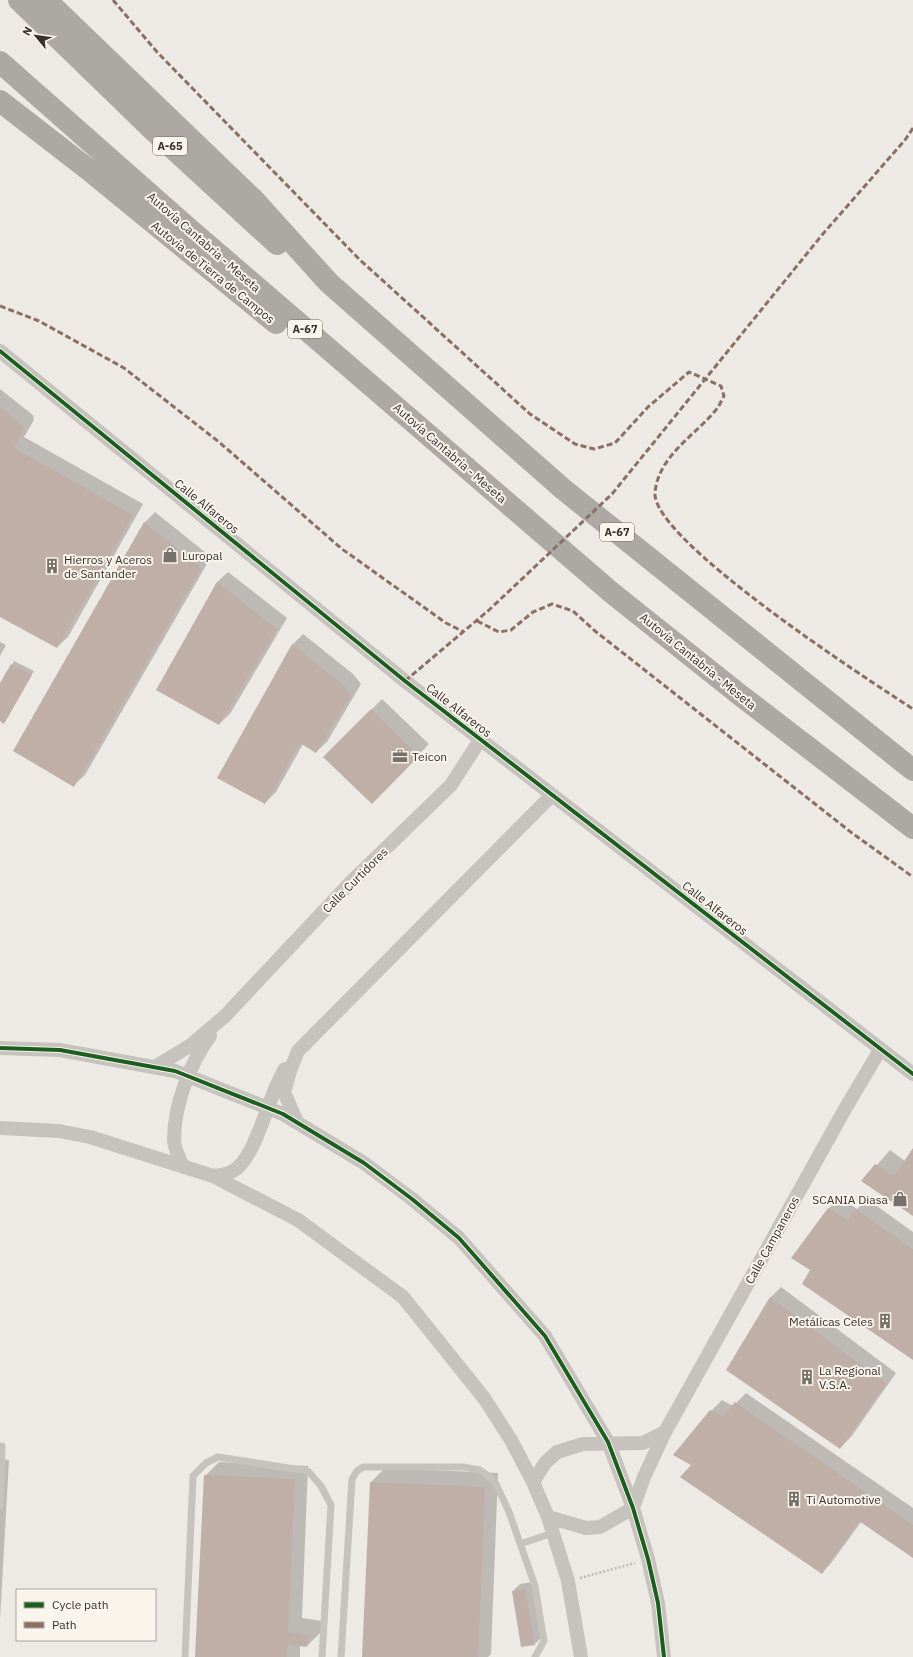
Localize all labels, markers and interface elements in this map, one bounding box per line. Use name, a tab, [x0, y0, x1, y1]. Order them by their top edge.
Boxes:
north arrow	[16, 16, 56, 56]
text: N	[19, 24, 35, 38]
road number: A-65	[153, 137, 187, 155]
street label: Autovía Cantabria - Meseta	[144, 189, 264, 296]
street label: Autovia de Tierra de Campos	[148, 218, 278, 327]
road number: A-67	[288, 320, 322, 338]
street label: Autovía Cantabria - Meseta	[390, 400, 510, 507]
street label: Calle Alfareros	[172, 475, 242, 537]
road number: A-67	[600, 523, 634, 541]
shop icon: Luropal	[161, 546, 179, 564]
place label: Luropal	[182, 548, 222, 563]
place label: Hierros y Aceros de Santander	[64, 552, 152, 581]
building icon: Hierros y Aceros de Santander	[43, 557, 61, 575]
street label: Autovía Cantabria - Meseta	[637, 609, 760, 713]
street label: Calle Alfareros	[423, 680, 495, 740]
office icon: Teicon	[391, 747, 409, 765]
place label: Teicon	[412, 749, 447, 764]
street label: Calle Curtidores	[319, 844, 391, 916]
street label: Calle Alfareros	[679, 878, 751, 938]
shop icon: SCANIA Diasa	[891, 1190, 909, 1208]
place label: SCANIA Diasa	[812, 1192, 889, 1207]
street label: Calle Campaneros	[742, 1193, 802, 1286]
building icon: Metálicas Celes	[876, 1312, 894, 1330]
place label: Metálicas Celes	[789, 1314, 873, 1329]
place label: La Regional V.S.A.	[819, 1363, 881, 1392]
building icon: La Regional V.S.A.	[798, 1368, 816, 1386]
building icon: Ti Automotive	[785, 1490, 803, 1508]
place label: Ti Automotive	[806, 1492, 881, 1507]
legend	[16, 1589, 156, 1641]
text: Cycle path	[52, 1597, 109, 1612]
text: Path	[52, 1617, 77, 1632]

